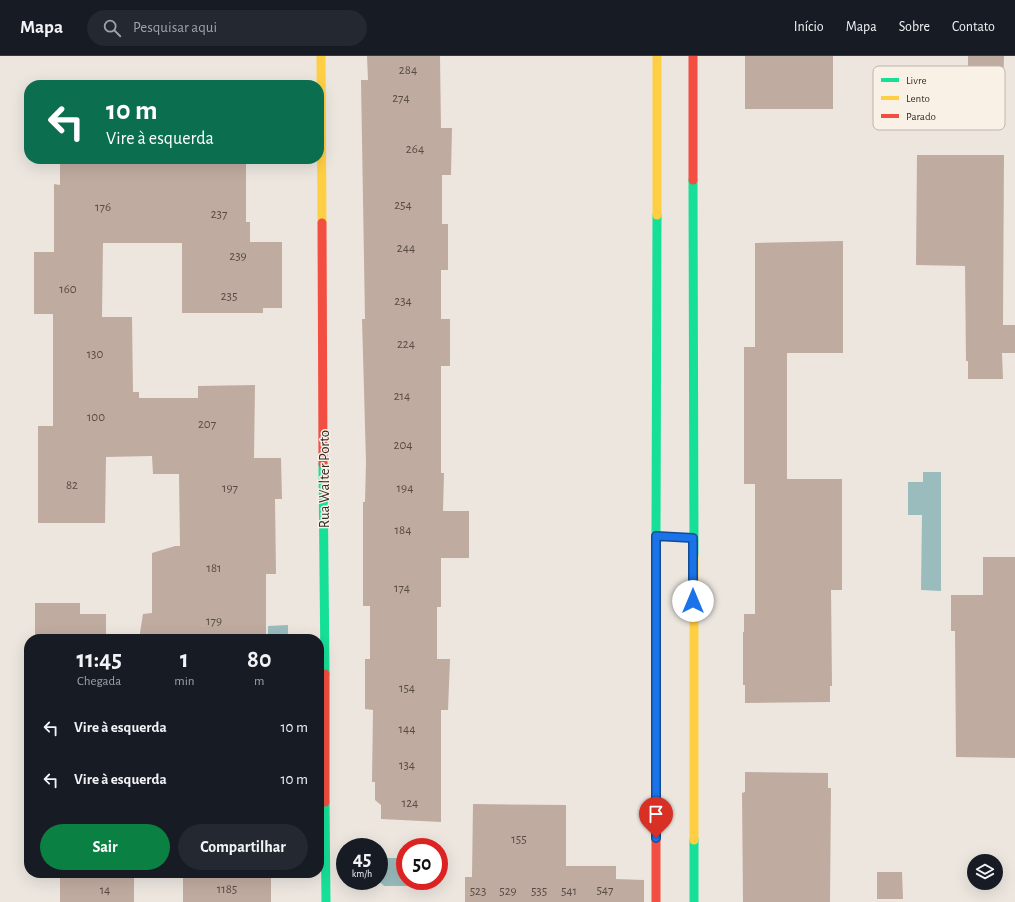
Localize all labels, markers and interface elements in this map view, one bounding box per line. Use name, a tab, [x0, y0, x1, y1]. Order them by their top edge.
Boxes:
search box	[87, 10, 367, 46]
icon: search	[101, 17, 123, 39]
text: Mapa	[20, 18, 63, 37]
text: Pesquisar aqui	[133, 20, 217, 35]
text: Início	[794, 20, 824, 34]
text: Mapa	[846, 20, 877, 34]
text: Sobre	[899, 20, 930, 34]
text: Contato	[952, 20, 995, 34]
house number: 284	[399, 64, 417, 77]
legend	[873, 66, 1005, 130]
text: Livre	[906, 75, 927, 86]
house number: 274	[392, 92, 410, 105]
text: Lento	[906, 93, 930, 104]
icon: left	[40, 96, 92, 148]
text: 10 m	[106, 97, 158, 125]
text: Parado	[906, 111, 936, 122]
text: Vire à esquerda	[106, 130, 214, 148]
house number: 264	[406, 143, 424, 156]
house number: 254	[394, 199, 412, 212]
house number: 176	[95, 201, 111, 214]
house number: 237	[211, 208, 228, 221]
house number: 244	[397, 242, 415, 255]
house number: 239	[229, 250, 247, 263]
house number: 160	[59, 283, 77, 296]
house number: 235	[221, 290, 237, 303]
house number: 234	[394, 295, 412, 308]
house number: 224	[397, 338, 415, 351]
house number: 130	[87, 348, 103, 361]
house number: 214	[394, 390, 410, 403]
house number: 100	[87, 411, 105, 424]
house number: 207	[198, 418, 217, 431]
street label: Rua Walter Porto	[317, 430, 332, 528]
house number: 204	[393, 439, 413, 452]
house number: 82	[66, 479, 78, 492]
house number: 197	[222, 482, 239, 495]
house number: 194	[397, 482, 413, 495]
house number: 184	[395, 524, 411, 537]
house number: 181	[206, 562, 222, 575]
position arrow	[672, 580, 714, 622]
house number: 174	[394, 582, 410, 595]
house number: 179	[206, 615, 222, 628]
text: 11:45	[77, 648, 122, 672]
text: 1	[180, 648, 189, 672]
text: 80	[247, 648, 271, 672]
text: Chegada	[77, 675, 121, 688]
text: min	[174, 675, 195, 688]
text: m	[254, 675, 264, 688]
house number: 154	[399, 682, 415, 695]
icon: left	[40, 717, 62, 739]
text: Vire à esquerda	[74, 720, 167, 735]
text: 10 m	[280, 720, 308, 735]
house number: 144	[399, 723, 415, 736]
house number: 134	[399, 759, 415, 772]
icon: left	[40, 769, 62, 791]
text: Vire à esquerda	[74, 772, 167, 787]
text: 10 m	[280, 772, 308, 787]
house number: 124	[402, 797, 418, 810]
pin	[639, 797, 673, 838]
icon: arrive	[645, 803, 667, 825]
button: Sair	[40, 824, 170, 870]
button: Compartilhar	[178, 824, 308, 870]
house number: 155	[511, 833, 527, 846]
speed limit sign: 50	[396, 838, 448, 890]
text: 45	[353, 849, 371, 869]
map controls	[967, 854, 1003, 890]
button: layers	[967, 854, 1003, 890]
text: km/h	[352, 869, 372, 879]
house number: 1185	[217, 883, 237, 896]
house number: 14	[100, 884, 110, 897]
house number: 547	[596, 884, 614, 897]
house number: 523	[470, 885, 486, 898]
house number: 529	[499, 885, 517, 898]
house number: 535	[531, 885, 547, 898]
house number: 541	[561, 885, 577, 898]

